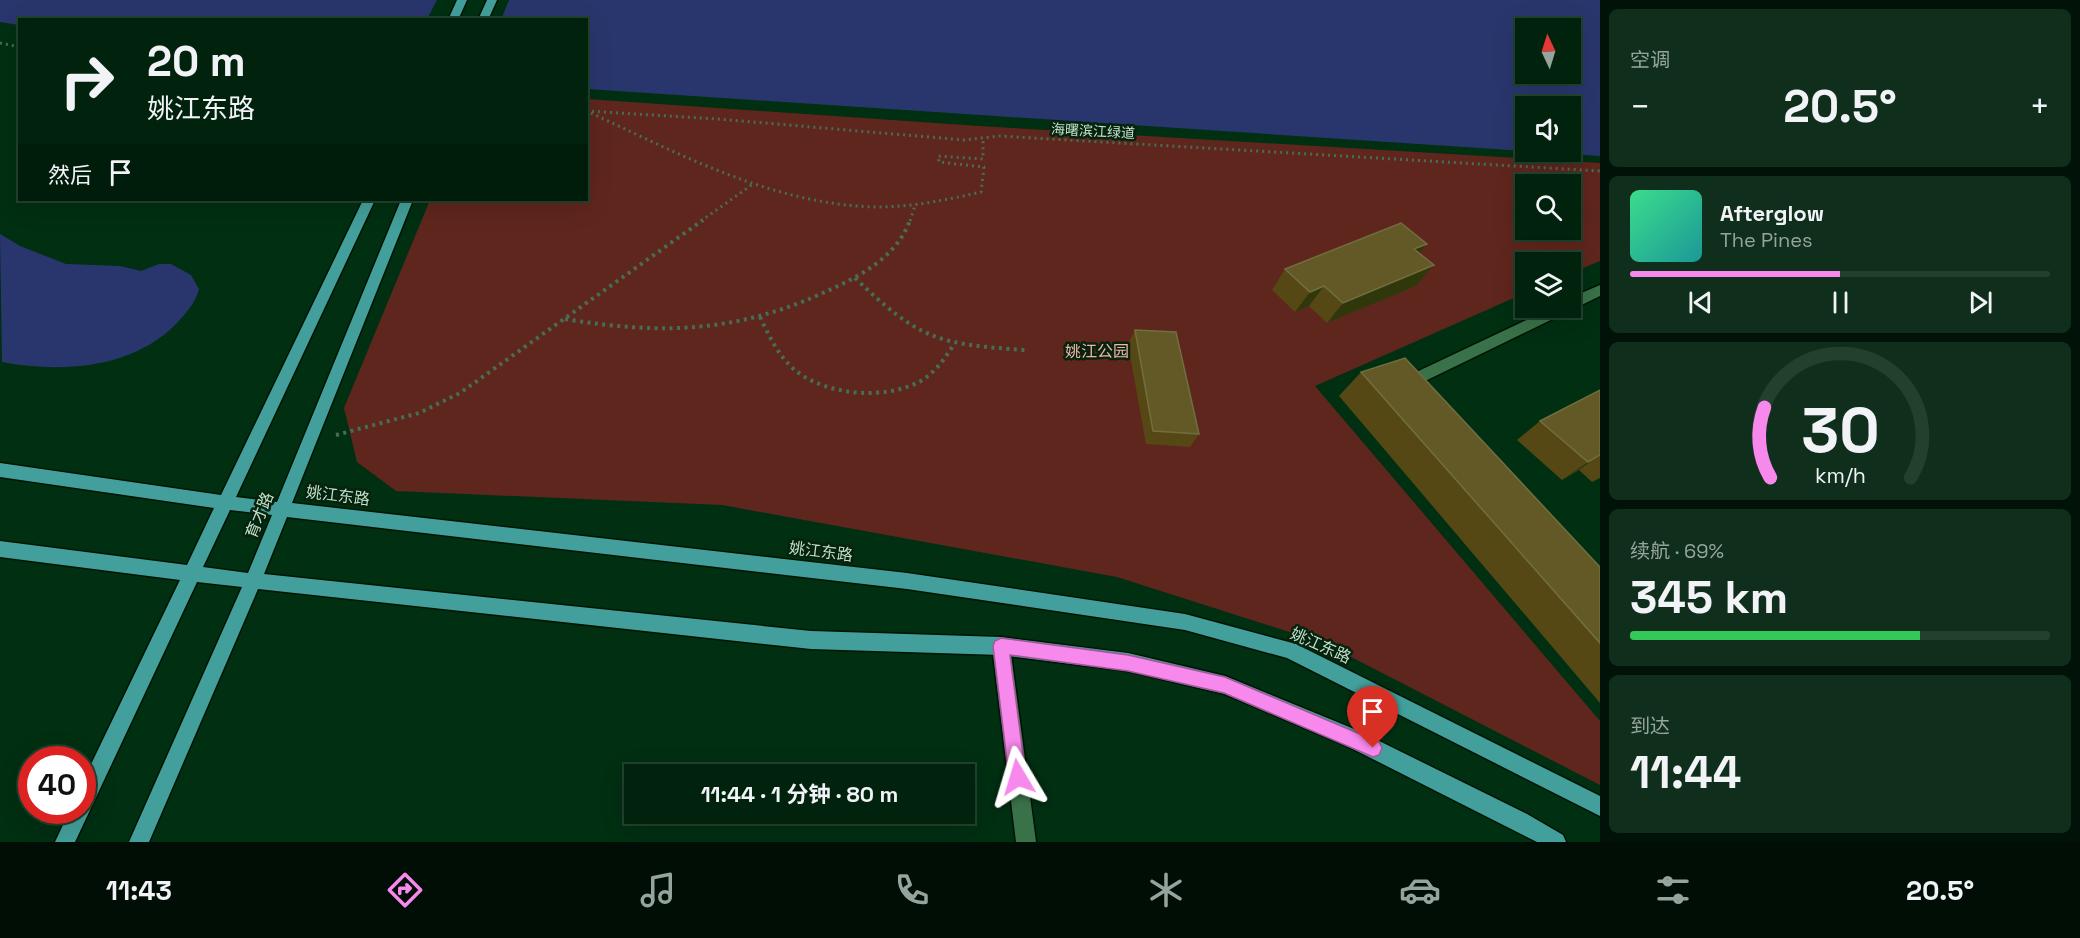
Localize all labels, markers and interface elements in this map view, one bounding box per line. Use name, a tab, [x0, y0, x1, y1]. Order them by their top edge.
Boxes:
north arrow	[1515, 18, 1581, 84]
map controls	[1515, 18, 1581, 318]
text: 20 m	[147, 35, 246, 88]
icon: right	[48, 42, 126, 120]
text: 空调	[1630, 47, 1670, 73]
text: 20.5°	[1783, 78, 1897, 135]
text: −	[1630, 86, 1650, 128]
text: +	[2030, 86, 2050, 128]
text: 姚江东路	[147, 91, 255, 126]
button: sound	[1515, 96, 1581, 162]
street label: 海曙滨江绿道	[1051, 120, 1135, 142]
icon: arrive	[104, 156, 137, 189]
text: 然后	[48, 161, 92, 189]
button: search	[1515, 174, 1581, 240]
text: Afterglow	[1720, 199, 1824, 227]
text: The Pines	[1720, 227, 1813, 253]
button: layers	[1515, 252, 1581, 318]
icon: previous	[1684, 286, 1717, 319]
icon: pause	[1824, 286, 1857, 319]
icon: next	[1964, 286, 1997, 319]
park label: 姚江公园	[1065, 341, 1129, 362]
text: 30	[1801, 391, 1879, 470]
text: km/h	[1814, 462, 1866, 489]
street label: 姚江东路	[305, 481, 371, 510]
street label: 育才路	[241, 489, 278, 541]
street label: 姚江东路	[788, 537, 854, 566]
text: 续航 · 69%	[1630, 538, 1724, 564]
text: 345 km	[1630, 569, 1788, 626]
street label: 姚江东路	[1287, 623, 1354, 668]
pin	[1347, 686, 1398, 748]
icon: arrive	[1356, 695, 1389, 728]
text: 到达	[1630, 713, 1670, 739]
text: 11:44	[1630, 744, 1741, 801]
position arrow	[986, 745, 1050, 809]
speed limit sign: 40	[18, 746, 96, 824]
text: 11:44 · 1 分钟 · 80 m	[701, 780, 898, 808]
icon: directions	[384, 869, 426, 911]
icon: music	[637, 869, 679, 911]
icon: phone	[891, 869, 933, 911]
icon: climate	[1145, 869, 1187, 911]
icon: car	[1399, 869, 1441, 911]
icon: filters	[1652, 869, 1694, 911]
text: 11:43	[106, 873, 172, 908]
text: 20.5°	[1906, 873, 1974, 908]

